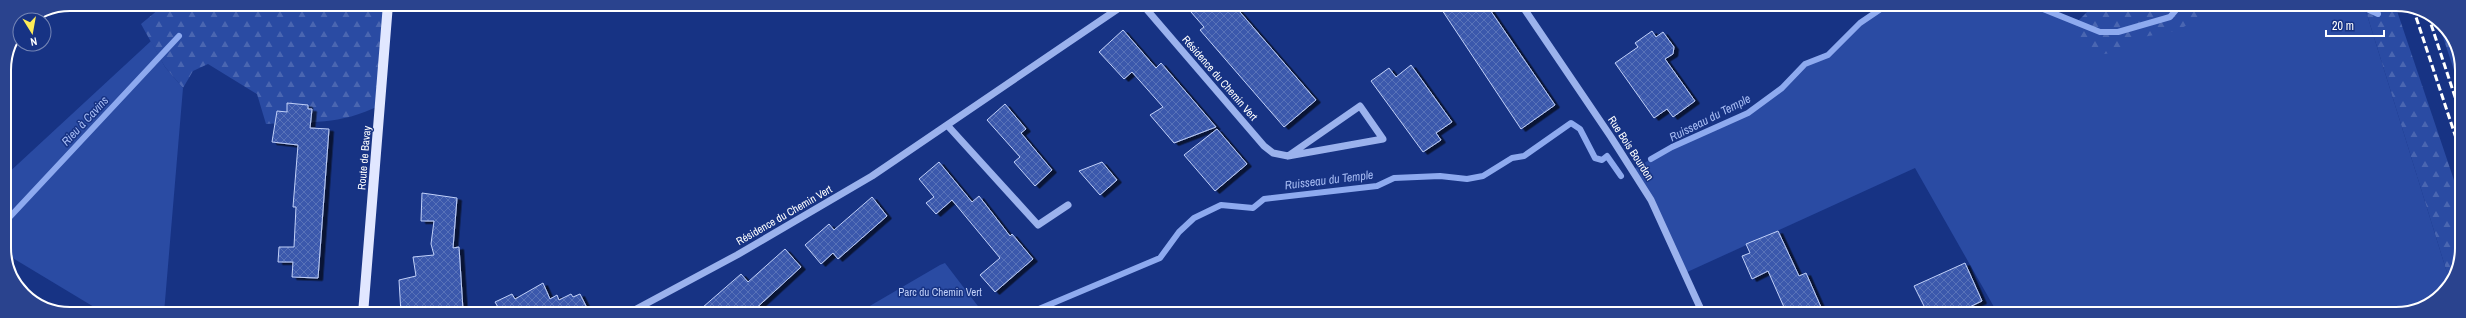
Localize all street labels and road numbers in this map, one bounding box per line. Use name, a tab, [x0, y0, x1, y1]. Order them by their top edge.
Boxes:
street label: Résidence du Chemin Vert	[1179, 33, 1261, 124]
street label: Rue Bois Bourdon	[1605, 113, 1657, 183]
street label: Route de Bavay	[354, 125, 374, 191]
street label: Résidence du Chemin Vert	[734, 182, 835, 248]

